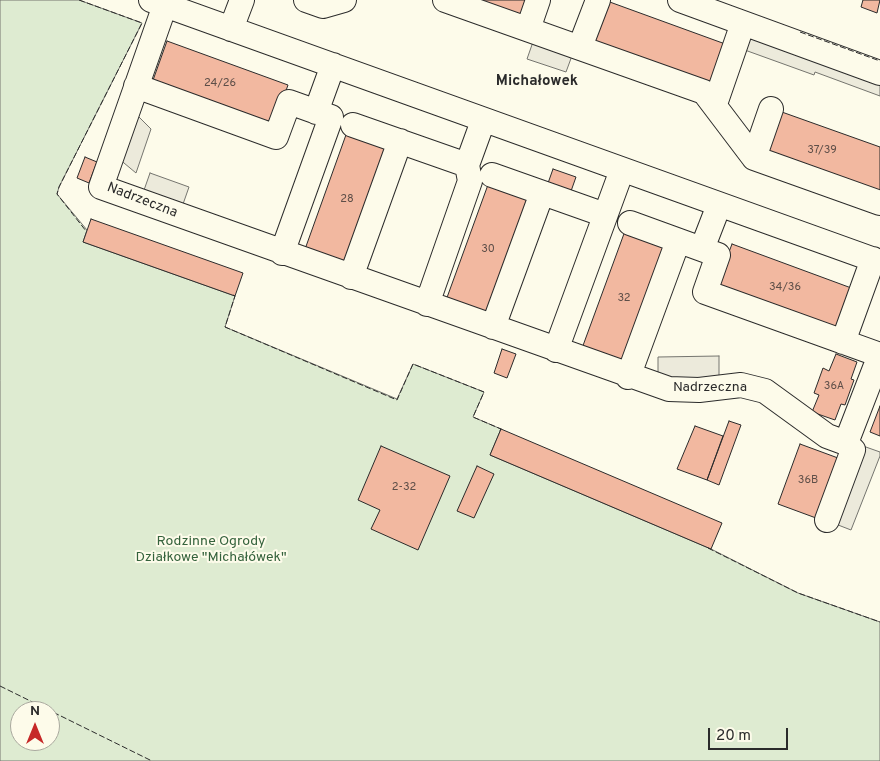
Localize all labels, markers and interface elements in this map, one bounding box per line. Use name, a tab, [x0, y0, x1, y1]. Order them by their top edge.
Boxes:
district label: Michałowek	[496, 73, 578, 91]
house number: 24/26	[204, 77, 236, 91]
house number: 37/39	[807, 144, 837, 158]
street label: Nadrzeczna	[104, 180, 180, 222]
house number: 28	[340, 193, 354, 207]
house number: 30	[481, 243, 495, 257]
house number: 34/36	[769, 281, 801, 295]
house number: 32	[617, 292, 631, 306]
street label: Nadrzeczna	[673, 380, 747, 396]
house number: 36A	[824, 380, 844, 394]
house number: 36B	[798, 474, 818, 488]
house number: 2-32	[392, 481, 416, 495]
park label: Rodzinne Ogrody Działkowe "Michałówek"	[135, 534, 287, 566]
north arrow	[10, 701, 60, 751]
text: N	[30, 703, 40, 720]
scale bar	[710, 718, 790, 750]
text: 20 m	[716, 727, 751, 746]

